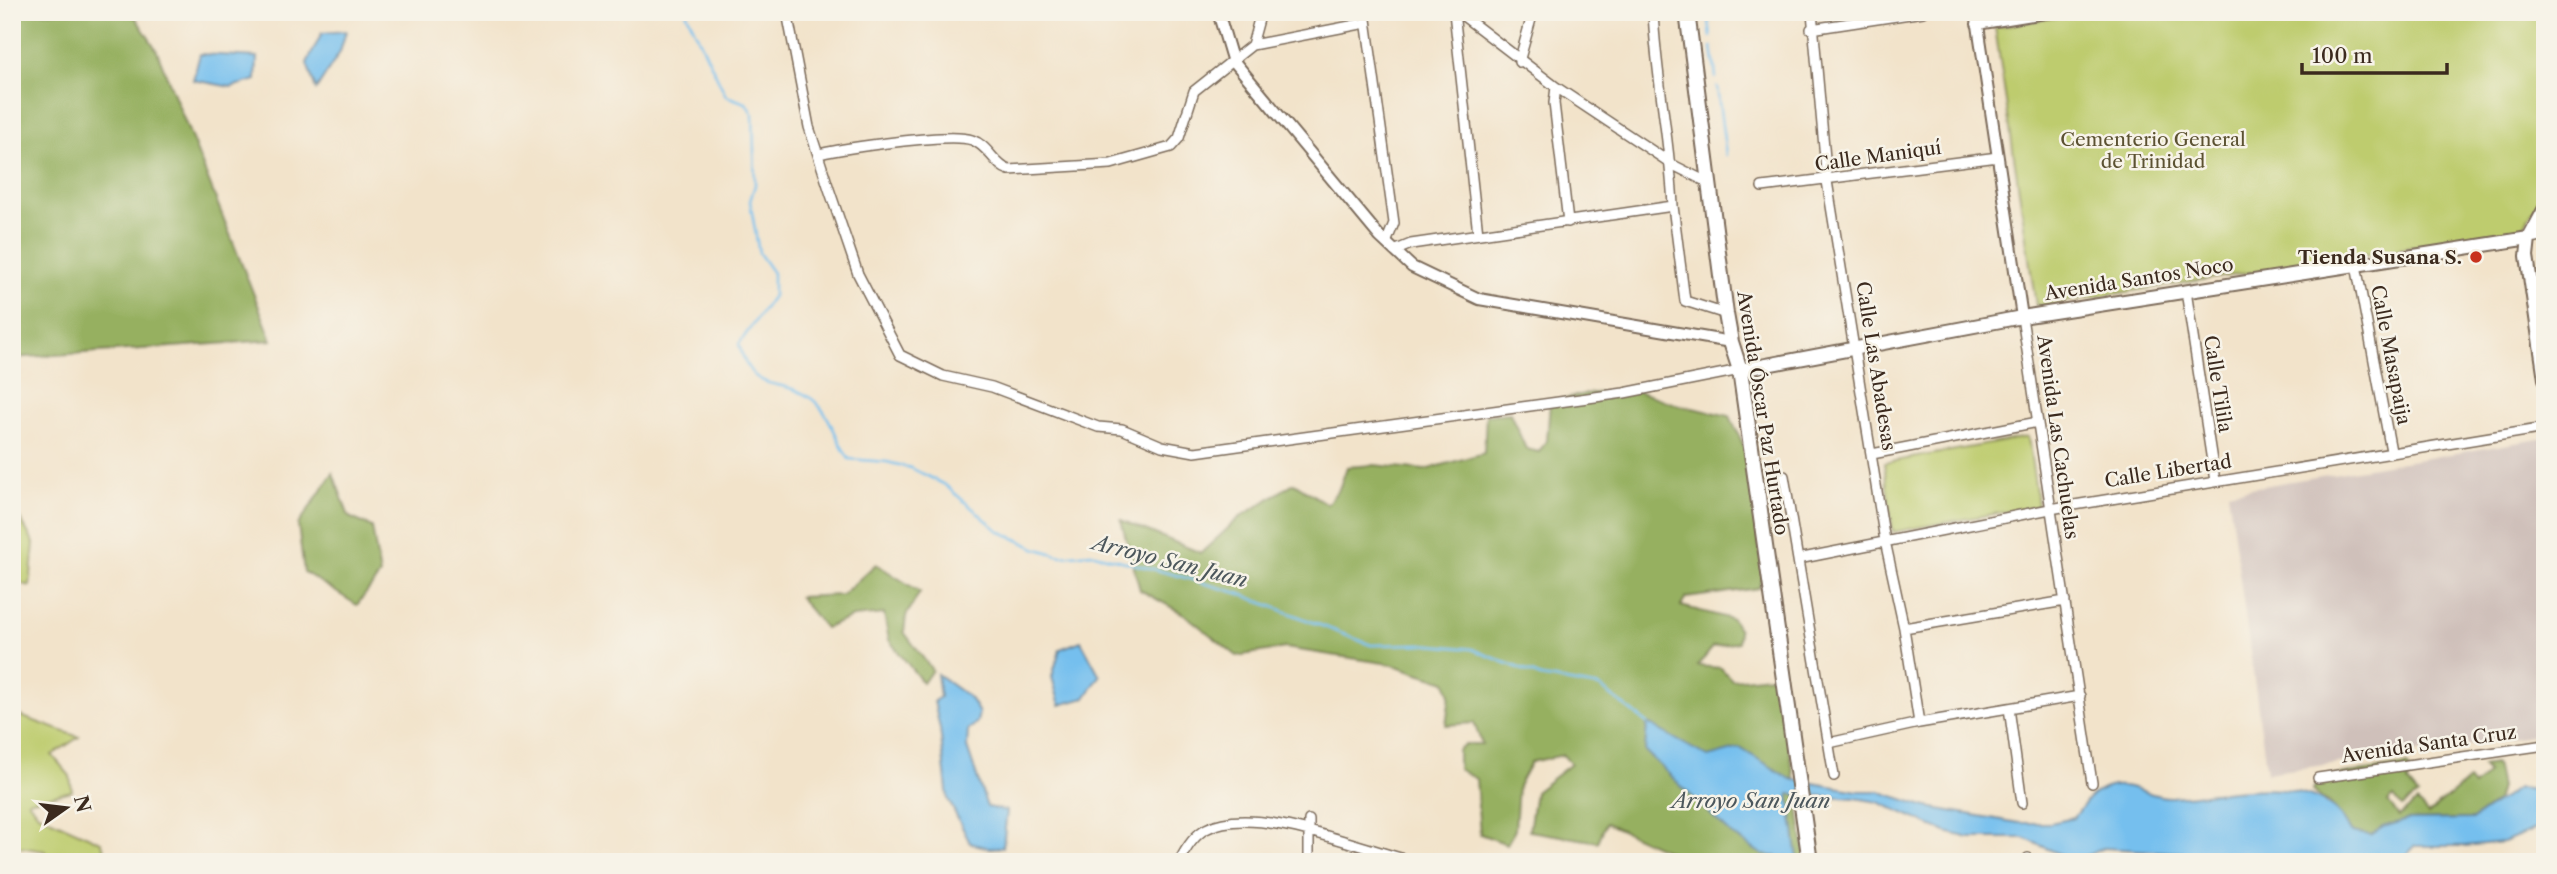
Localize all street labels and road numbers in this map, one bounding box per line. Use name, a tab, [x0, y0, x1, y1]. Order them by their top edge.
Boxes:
street label: Calle Maniquí	[1813, 136, 1943, 176]
street label: Avenida Santos Noco	[2042, 253, 2235, 305]
street label: Calle Las Abadesas	[1851, 280, 1901, 452]
street label: Calle Masapaija	[2366, 283, 2416, 427]
street label: Avenida Óscar Paz Hurtado	[1732, 288, 1794, 537]
street label: Avenida Las Cachuelas	[2032, 332, 2084, 541]
street label: Calle Tilila	[2199, 334, 2237, 434]
street label: Calle Libertad	[2103, 450, 2234, 492]
street label: Avenida Santa Cruz	[2339, 720, 2518, 768]

